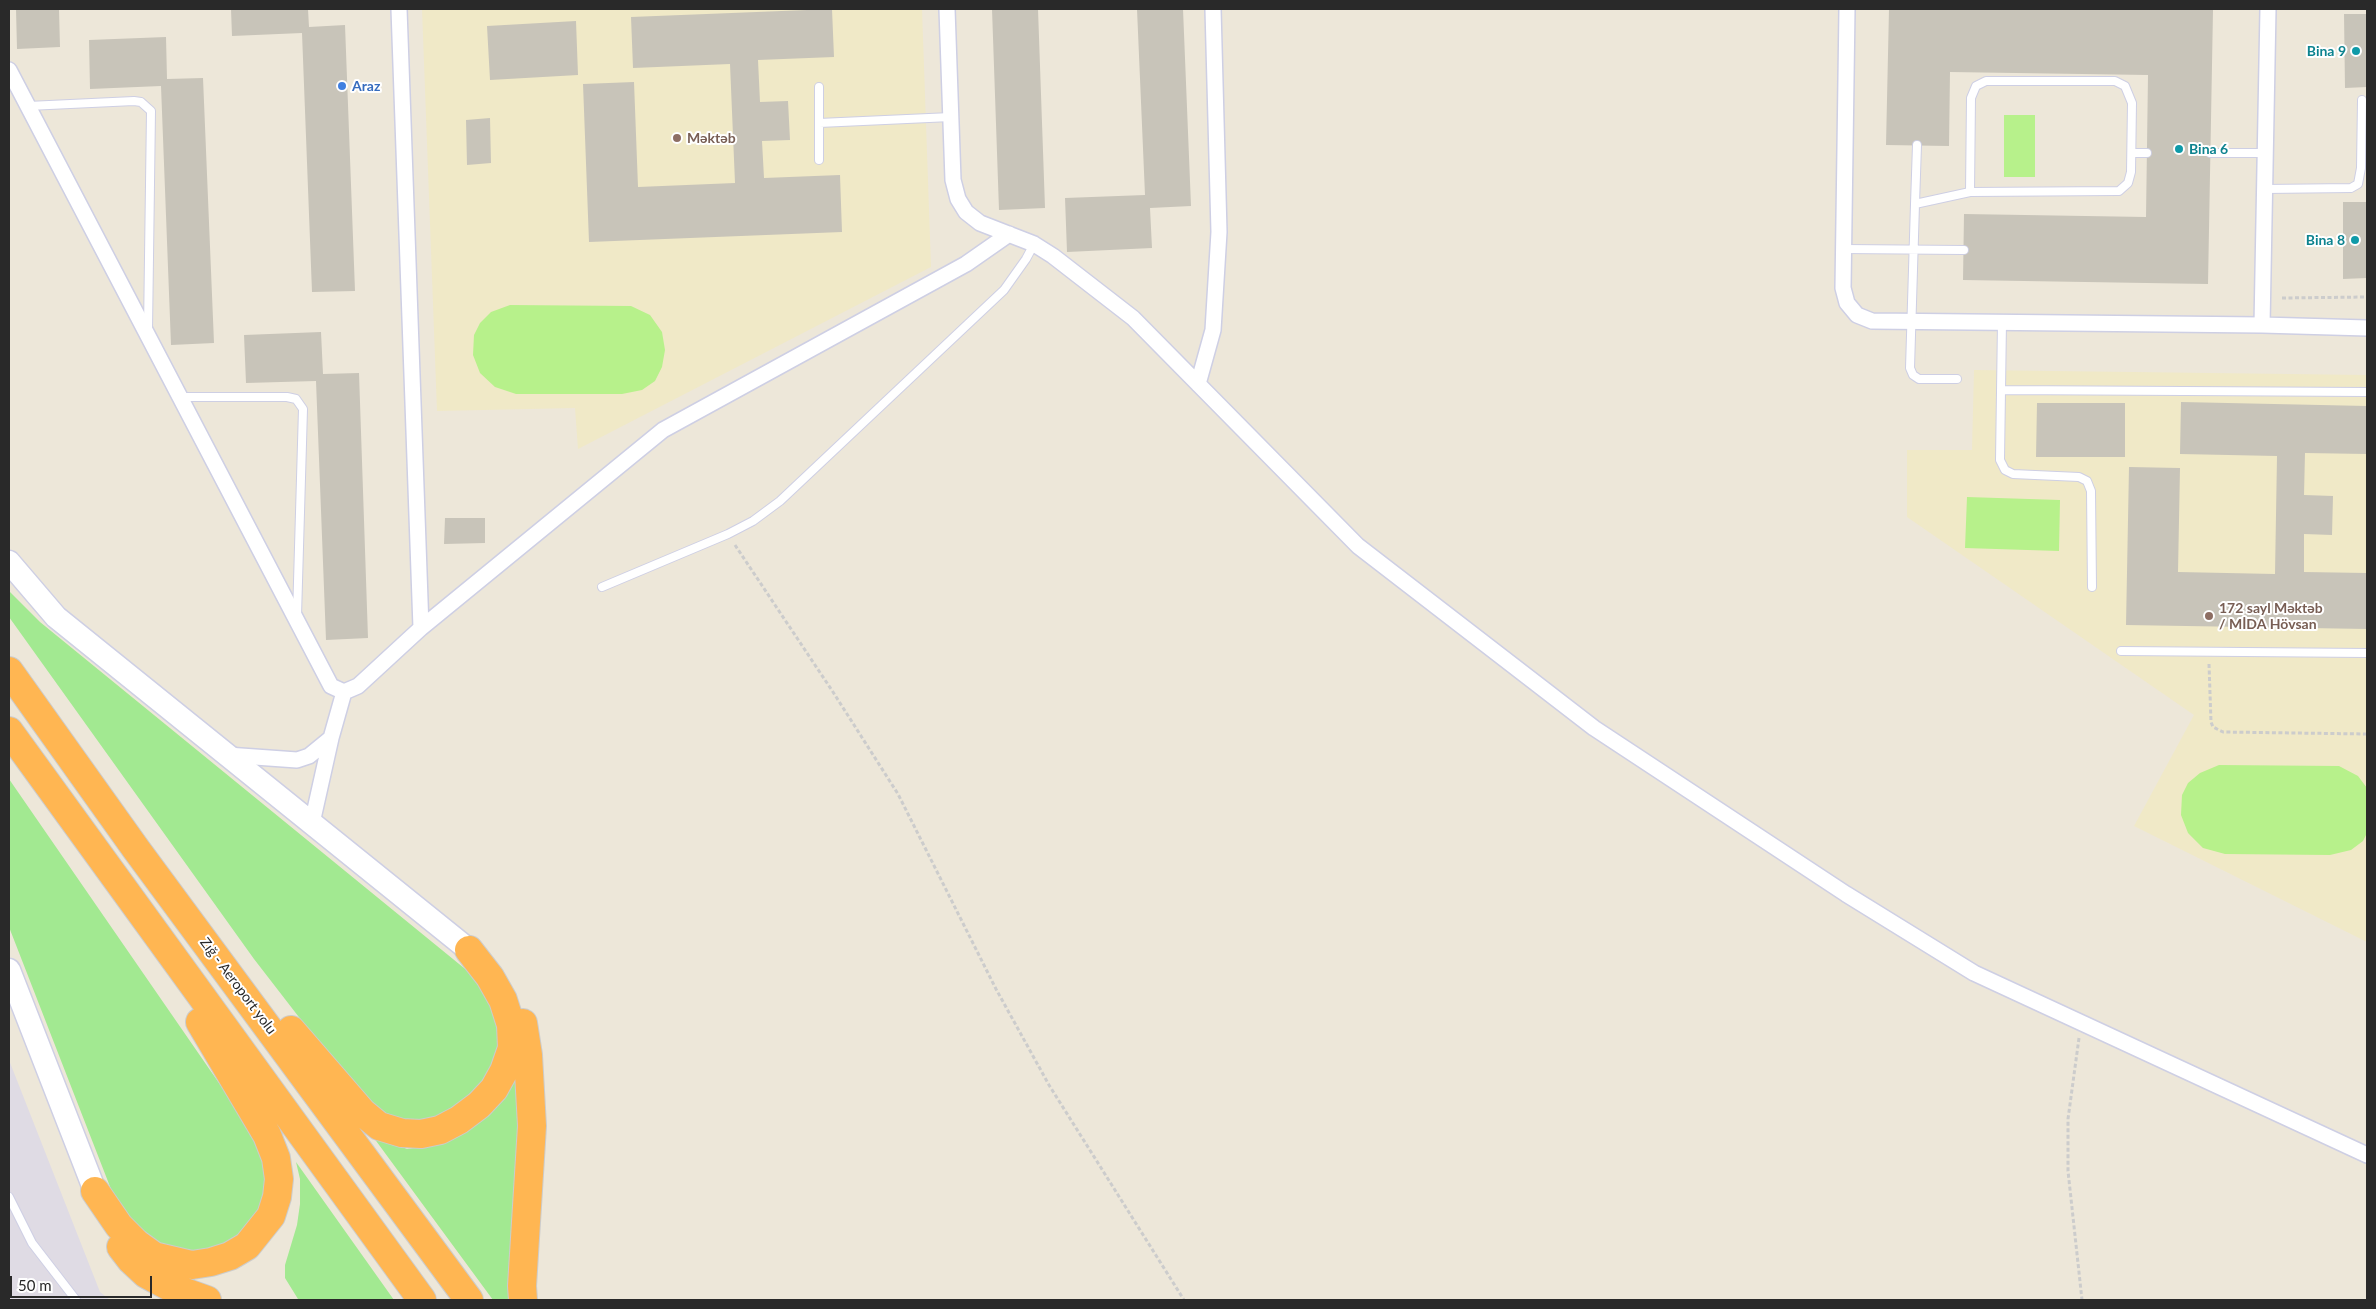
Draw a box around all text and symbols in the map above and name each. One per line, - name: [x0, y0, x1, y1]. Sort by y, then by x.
- place label: Bina 9: [2307, 43, 2346, 59]
- marker: Bina 9: [2350, 45, 2362, 57]
- place label: Araz: [352, 78, 380, 94]
- marker: Araz: [336, 80, 348, 92]
- place label: Məktəb: [687, 130, 736, 146]
- marker: Məktəb: [671, 132, 683, 144]
- place label: Bina 6: [2189, 141, 2228, 157]
- marker: Bina 6: [2173, 143, 2185, 155]
- place label: Bina 8: [2306, 232, 2345, 248]
- marker: Bina 8: [2349, 234, 2361, 246]
- place label: 172 sayl Məktəb / MİDA Hövsan: [2219, 600, 2323, 632]
- marker: 172 sayl Məktəb / MİDA Hövsan: [2203, 610, 2215, 622]
- street label: Zığ - Aeroport yolu: [196, 935, 280, 1037]
- scale bar: [12, 1266, 155, 1298]
- text: 50 m: [18, 1276, 52, 1294]

